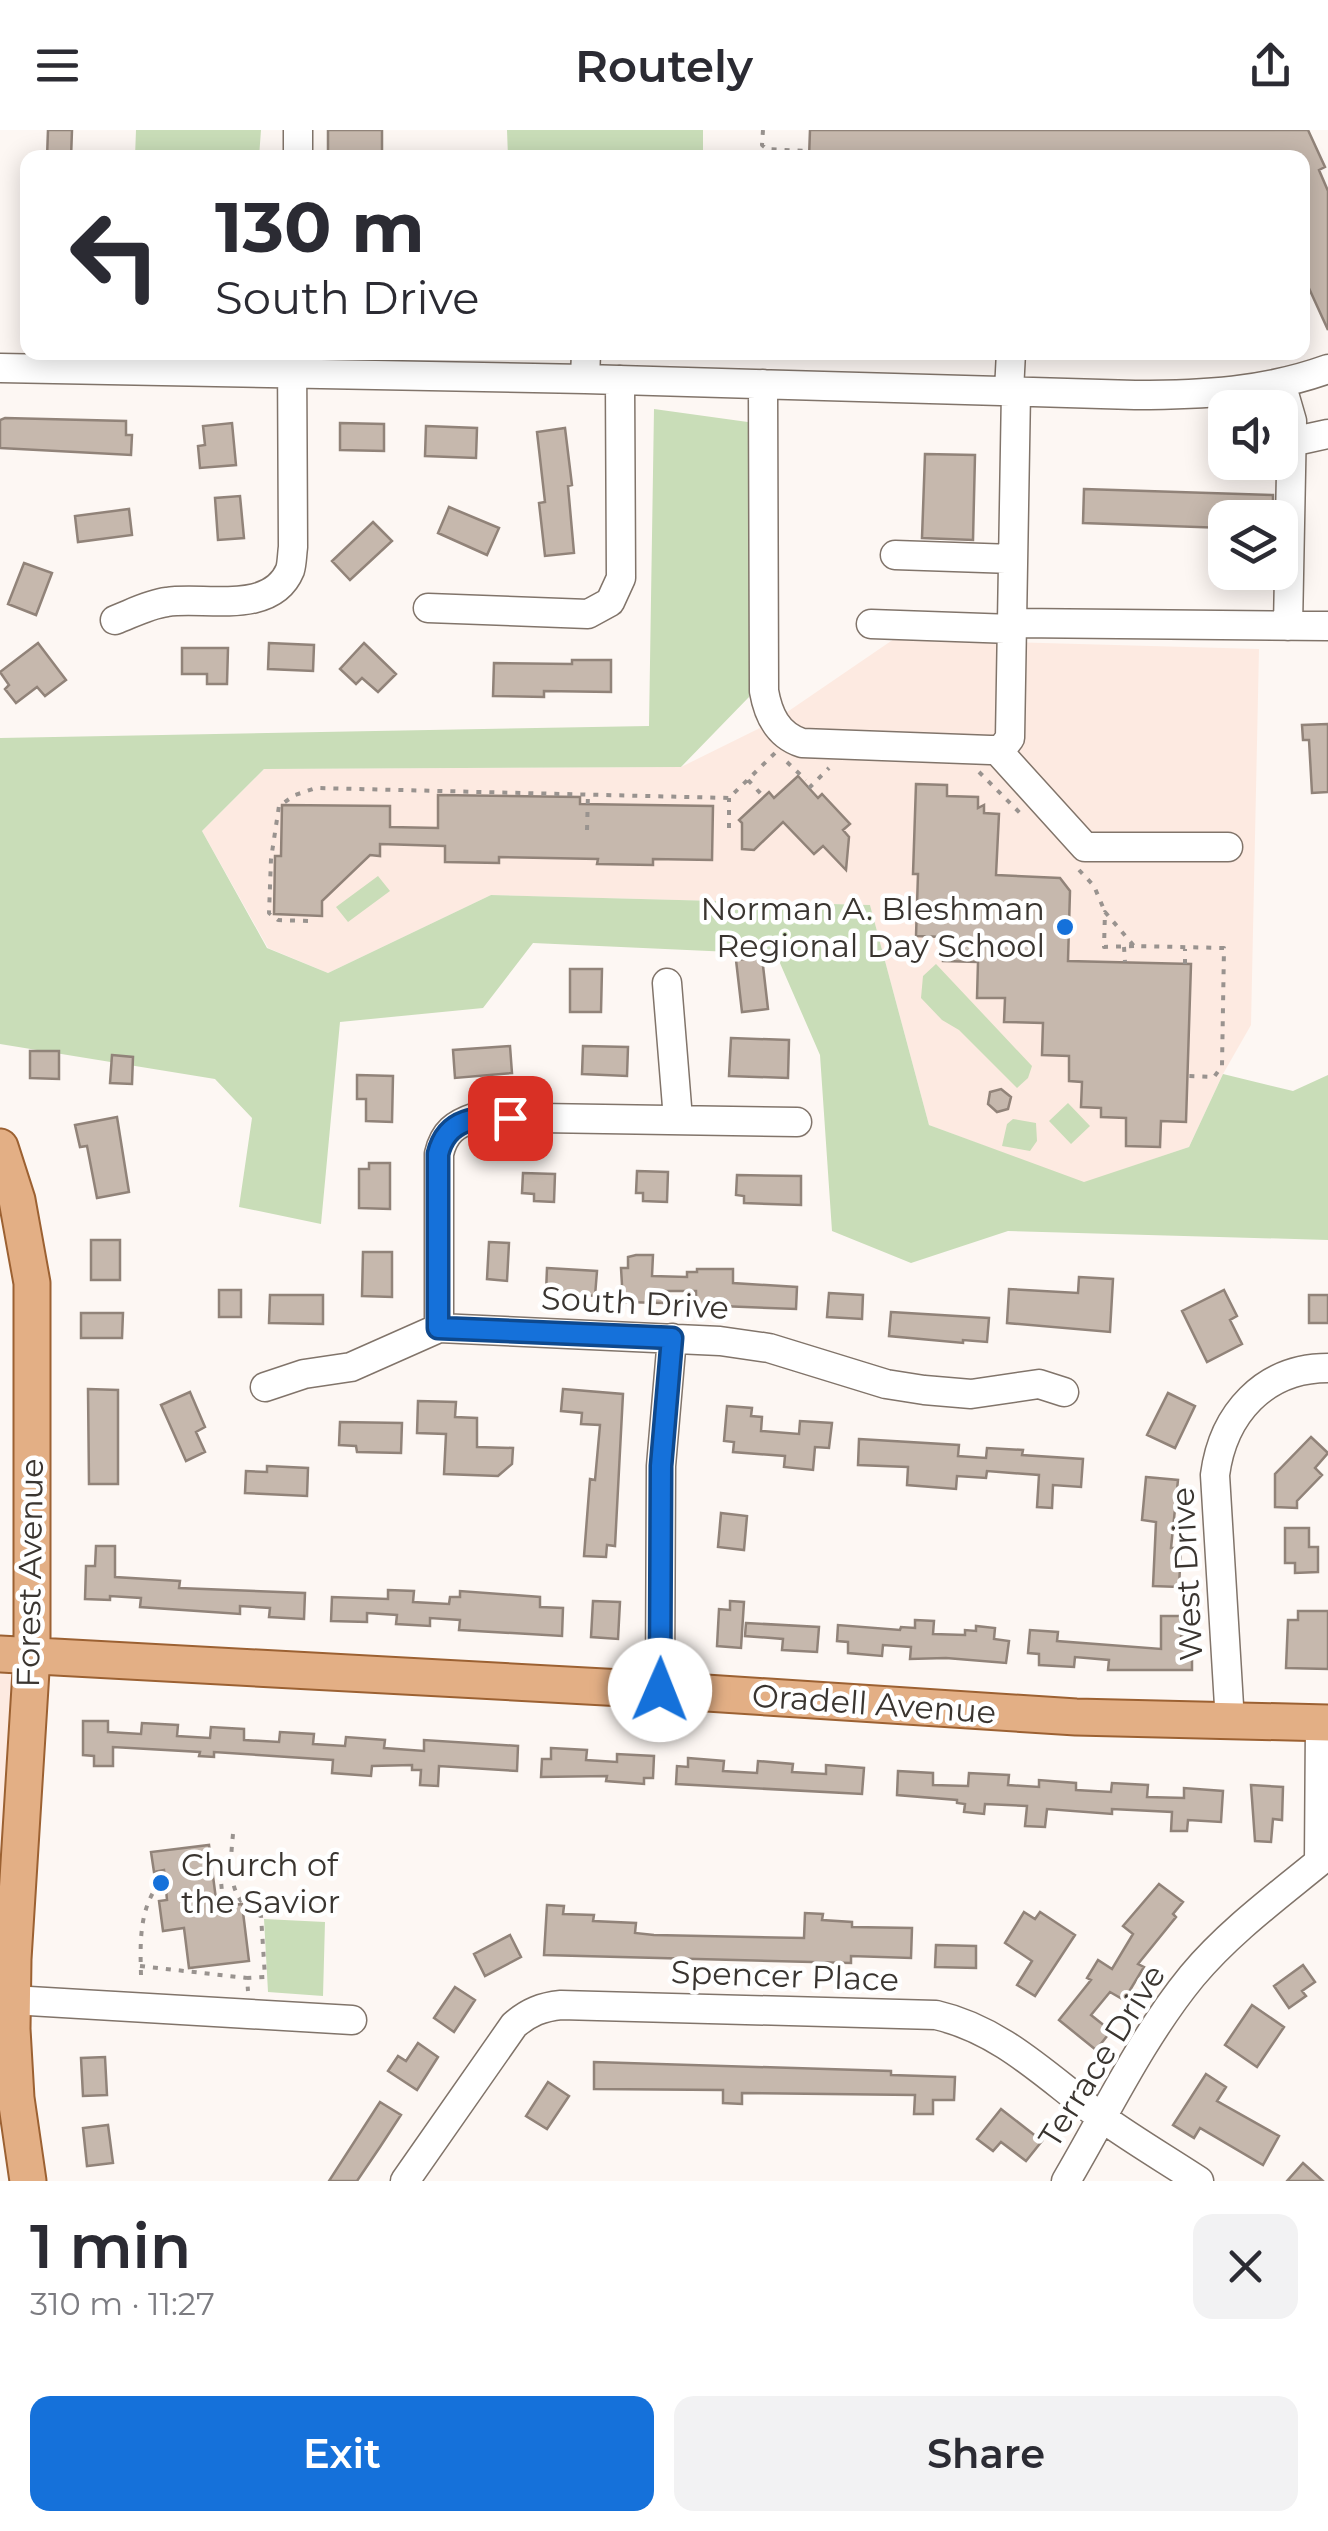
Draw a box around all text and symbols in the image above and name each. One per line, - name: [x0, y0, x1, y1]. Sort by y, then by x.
- icon: menu: [30, 38, 85, 93]
- text: Routely: [575, 38, 753, 93]
- icon: share: [1243, 38, 1298, 93]
- text: 130 m: [215, 184, 425, 270]
- icon: left: [50, 190, 180, 320]
- text: South Drive: [215, 270, 479, 325]
- map controls: [1208, 390, 1298, 590]
- button: sound: [1208, 390, 1298, 480]
- button: layers: [1208, 500, 1298, 590]
- place label: Norman A. Bleshman Regional Day School: [701, 889, 1045, 965]
- marker: Norman A. Bleshman Regional Day School: [1054, 916, 1076, 938]
- pin: [468, 1076, 553, 1161]
- icon: arrive: [483, 1091, 538, 1146]
- street label: South Drive: [540, 1278, 730, 1327]
- street label: Forest Avenue: [8, 1458, 51, 1688]
- street label: West Drive: [1162, 1486, 1211, 1662]
- position arrow: [608, 1638, 712, 1742]
- street label: Oradell Avenue: [751, 1676, 997, 1731]
- place label: Church of the Savior: [181, 1845, 340, 1921]
- marker: Church of the Savior: [150, 1872, 172, 1894]
- street label: Spencer Place: [670, 1952, 900, 1999]
- street label: Terrace Drive: [1030, 1957, 1173, 2154]
- text: 1 min: [30, 2210, 191, 2283]
- button: close: [1193, 2214, 1298, 2319]
- text: 310 m · 11:27: [30, 2284, 215, 2323]
- button: Exit: [30, 2396, 654, 2511]
- button: Share: [674, 2396, 1298, 2511]

